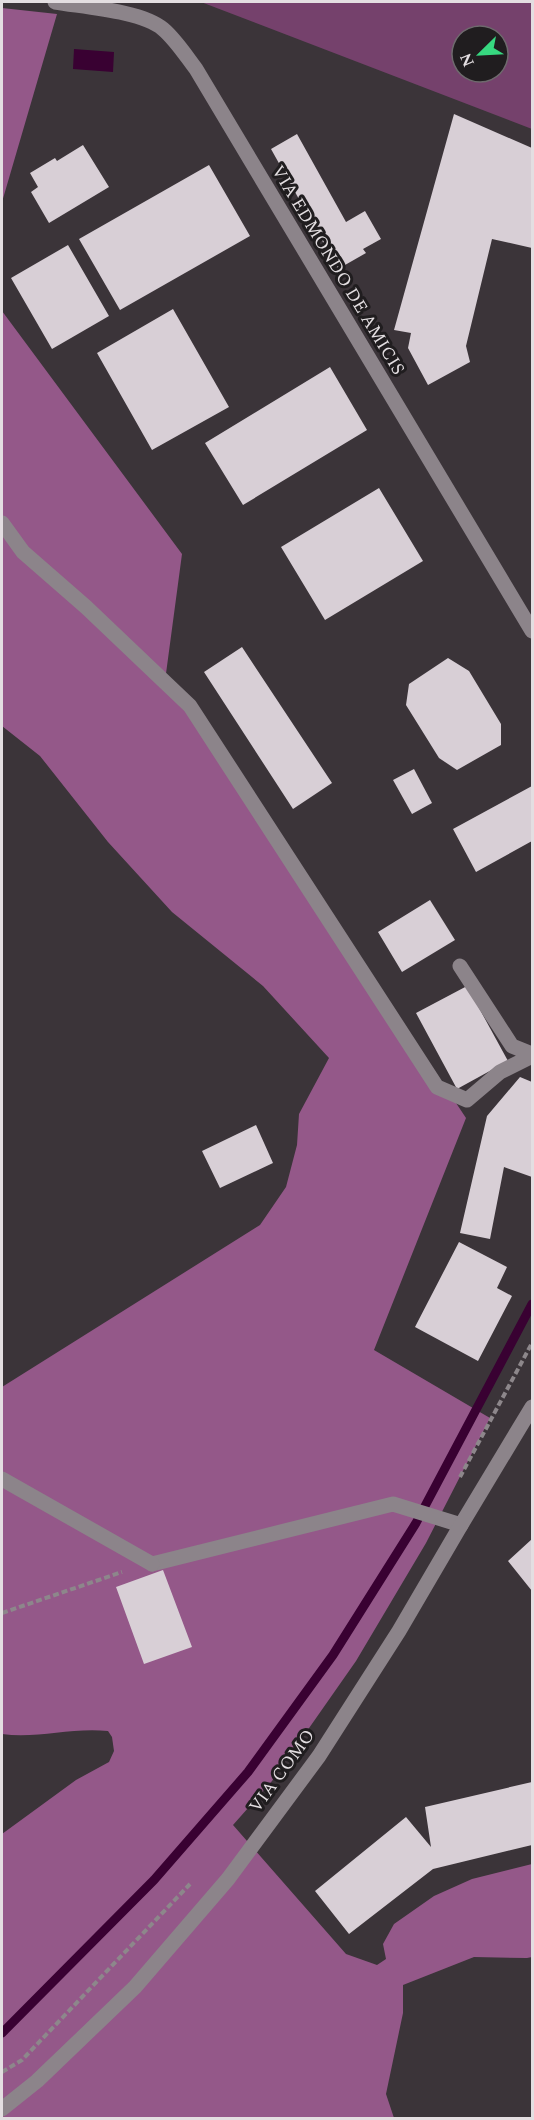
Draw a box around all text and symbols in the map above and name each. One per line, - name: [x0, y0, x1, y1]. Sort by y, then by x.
- north arrow: [450, 24, 510, 84]
- text: N: [454, 49, 481, 71]
- street label: VIA EDMONDO DE AMICIS: [264, 160, 412, 380]
- street label: VIA COMO: [242, 1724, 322, 1818]

